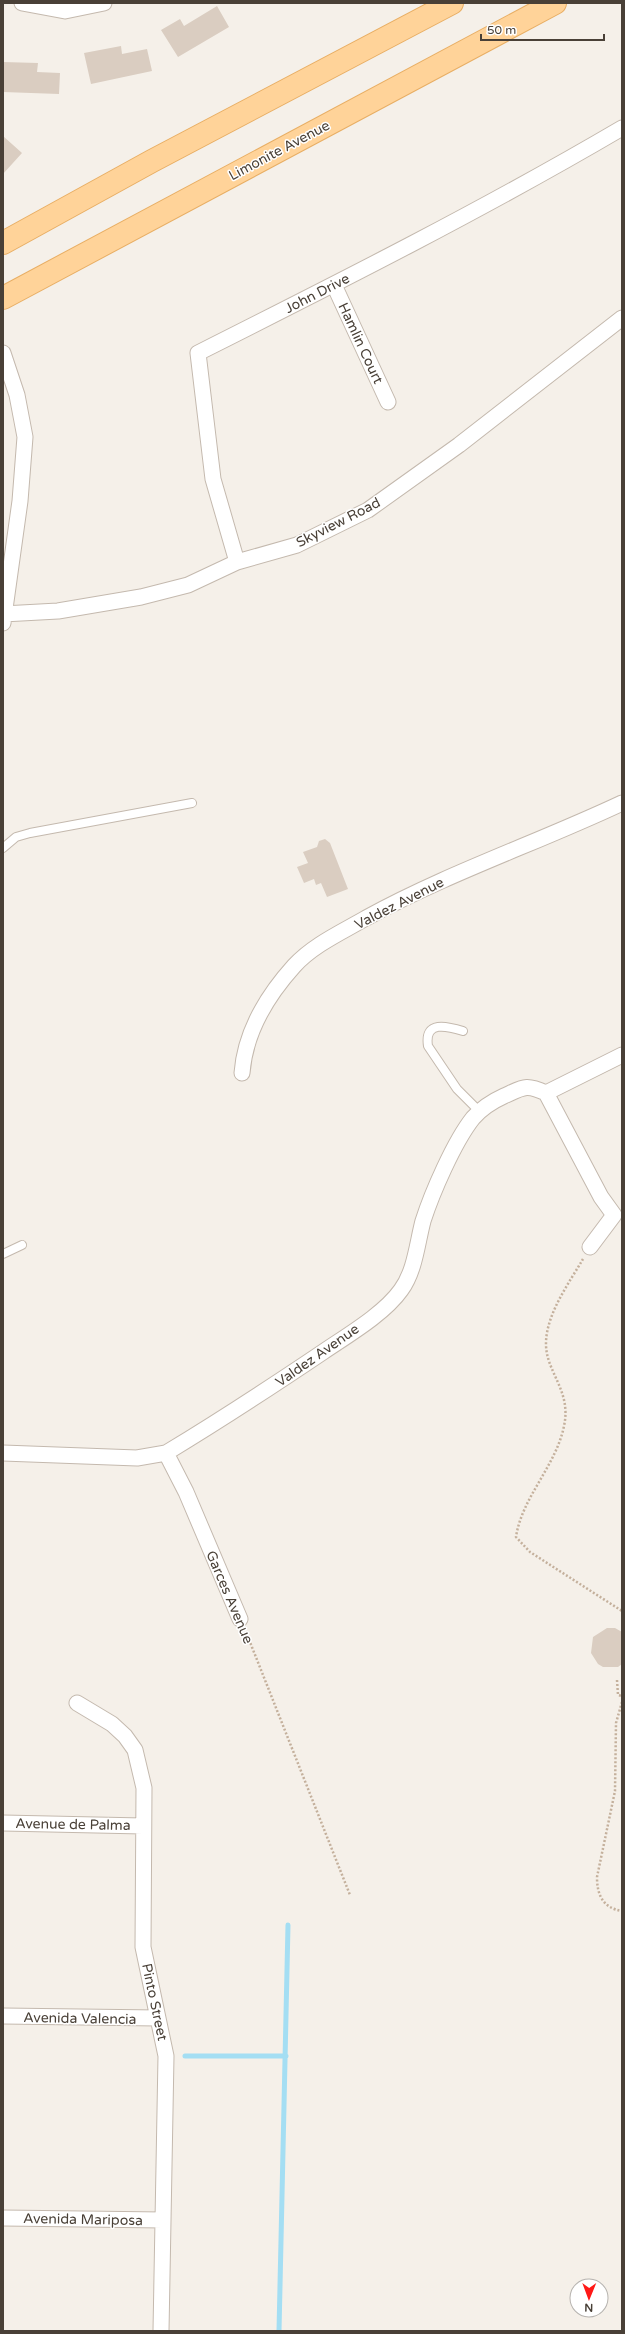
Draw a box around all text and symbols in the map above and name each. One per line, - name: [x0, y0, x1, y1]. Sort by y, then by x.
- scale bar: [481, 16, 604, 42]
- text: 50 m: [487, 23, 516, 37]
- street label: Limonite Avenue: [226, 117, 333, 184]
- street label: John Drive: [282, 270, 352, 317]
- street label: Hamlin Court: [334, 300, 387, 387]
- street label: Skyview Road: [293, 494, 383, 551]
- street label: Valdez Avenue: [352, 874, 447, 933]
- street label: Valdez Avenue: [272, 1320, 362, 1390]
- street label: Garces Avenue: [202, 1548, 257, 1646]
- street label: Avenue de Palma: [15, 1815, 131, 1834]
- street label: Pinto Street: [138, 1962, 171, 2043]
- street label: Avenida Valencia: [23, 2009, 137, 2028]
- street label: Avenida Mariposa: [23, 2210, 143, 2229]
- north arrow: [569, 2278, 609, 2318]
- text: N: [584, 2301, 593, 2314]

